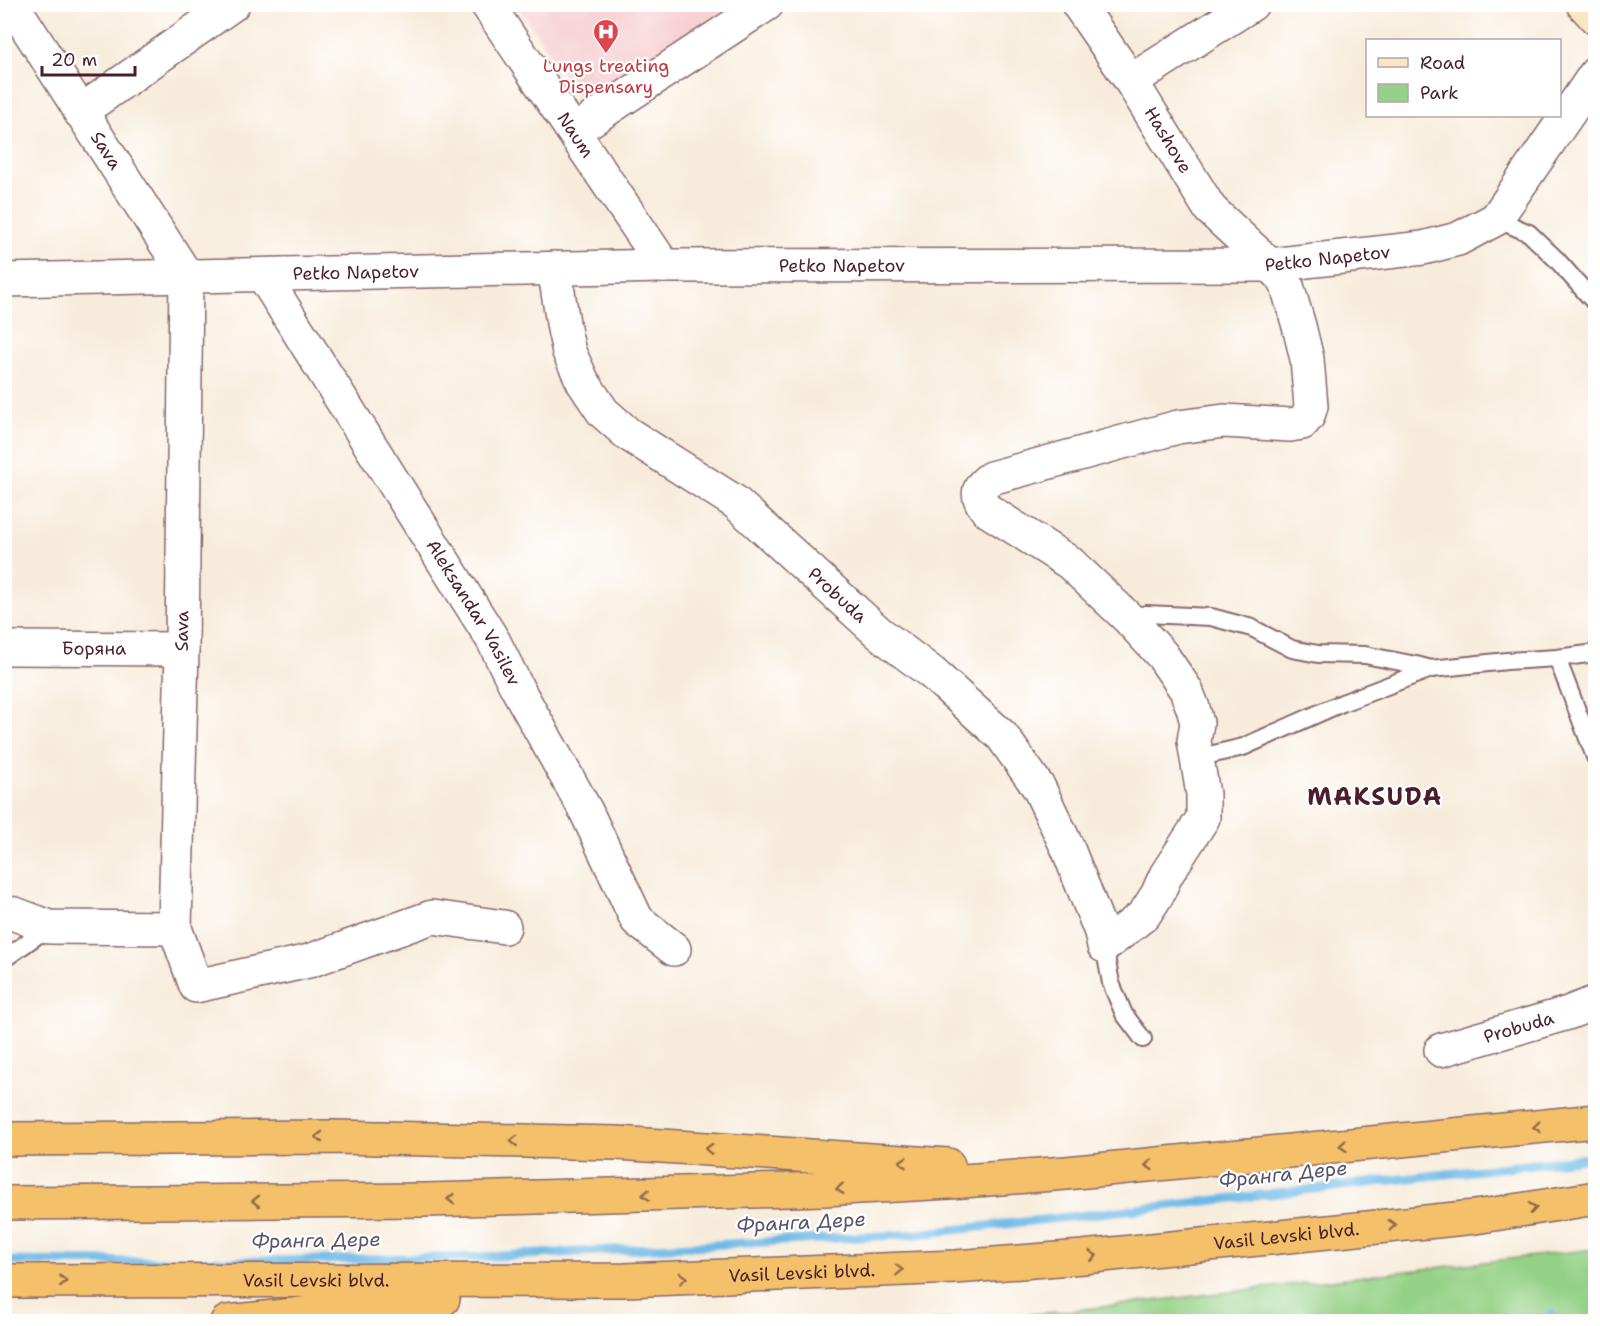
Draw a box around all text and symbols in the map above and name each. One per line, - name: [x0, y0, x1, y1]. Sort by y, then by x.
- hospital icon: Lungs treating Dispensary: [591, 17, 621, 55]
- scale bar: [42, 39, 135, 77]
- legend: [1366, 39, 1561, 117]
- text: 20 m: [51, 48, 97, 72]
- text: Road: [1420, 51, 1465, 75]
- place label: Lungs treating Dispensary: [543, 54, 669, 99]
- text: Park: [1420, 81, 1459, 105]
- street label: Hashove: [1139, 102, 1197, 178]
- street label: Naum: [551, 107, 599, 162]
- street label: Sava: [85, 127, 127, 174]
- street label: Petko Napetov: [1265, 240, 1392, 277]
- street label: Petko Napetov: [779, 254, 905, 278]
- street label: Petko Napetov: [292, 259, 419, 286]
- street label: Aleksandar Vasilev: [421, 535, 526, 690]
- street label: Probuda: [803, 562, 872, 628]
- street label: Sava: [170, 610, 194, 652]
- street label: Боряна: [62, 636, 126, 661]
- district label: MAKSUDA: [1307, 781, 1443, 813]
- street label: Probuda: [1481, 1006, 1557, 1049]
- one-way arrow: [1533, 1120, 1542, 1133]
- one-way arrow: [314, 1131, 323, 1143]
- one-way arrow: [509, 1135, 518, 1147]
- one-way arrow: [1339, 1139, 1348, 1152]
- one-way arrow: [704, 1142, 713, 1155]
- water label: Франга Дере: [1217, 1154, 1349, 1194]
- one-way arrow: [899, 1156, 908, 1169]
- one-way arrow: [1145, 1158, 1154, 1171]
- one-way arrow: [836, 1182, 845, 1195]
- one-way arrow: [641, 1189, 650, 1201]
- one-way arrow: [446, 1193, 455, 1206]
- one-way arrow: [251, 1195, 260, 1207]
- one-way arrow: [1528, 1203, 1537, 1215]
- water label: Франга Дере: [736, 1206, 866, 1238]
- street label: Vasil Levski blvd.: [1212, 1217, 1360, 1256]
- one-way arrow: [1387, 1220, 1396, 1232]
- water label: Франга Дере: [251, 1226, 381, 1254]
- one-way arrow: [1089, 1250, 1098, 1263]
- street label: Vasil Levski blvd.: [728, 1258, 876, 1288]
- one-way arrow: [894, 1263, 903, 1276]
- street label: Vasil Levski blvd.: [243, 1268, 389, 1293]
- one-way arrow: [679, 1272, 688, 1284]
- one-way arrow: [58, 1275, 67, 1287]

